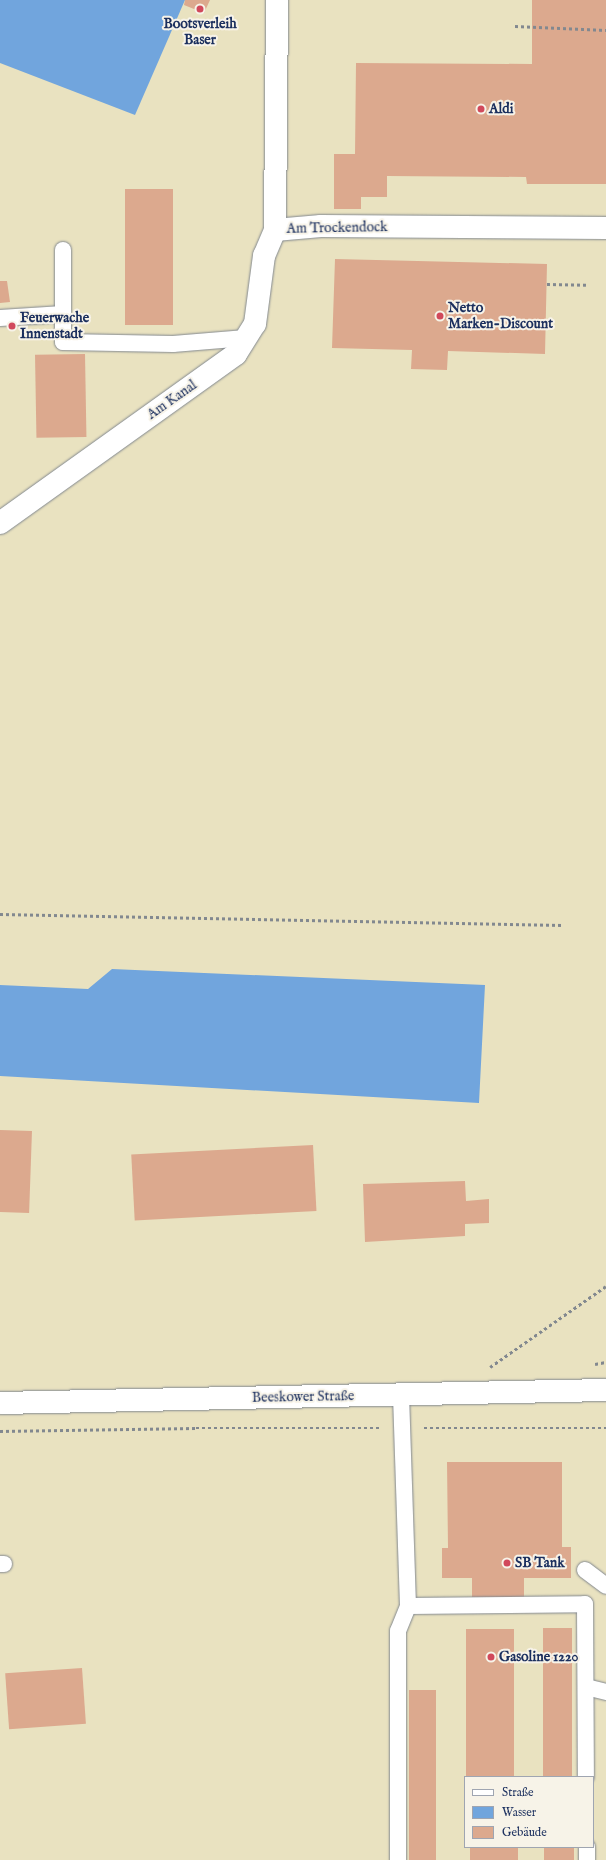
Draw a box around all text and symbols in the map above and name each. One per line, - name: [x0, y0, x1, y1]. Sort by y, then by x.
- marker: Bootsverleih Baser: [195, 4, 205, 14]
- place label: Bootsverleih Baser: [163, 16, 237, 48]
- place label: Aldi: [489, 101, 513, 117]
- marker: Aldi: [476, 104, 486, 114]
- street label: Am Trockendock: [286, 219, 388, 237]
- place label: Netto Marken-Discount: [448, 300, 553, 332]
- place label: Feuerwache Innenstadt: [20, 310, 89, 342]
- marker: Netto Marken-Discount: [435, 311, 445, 321]
- marker: Feuerwache Innenstadt: [7, 321, 17, 331]
- street label: Am Kanal: [144, 377, 200, 423]
- street label: Beeskower Straße: [252, 1388, 354, 1406]
- place label: SB Tank: [515, 1555, 565, 1571]
- marker: SB Tank: [502, 1558, 512, 1568]
- place label: Gasoline 1220: [499, 1649, 578, 1665]
- marker: Gasoline 1220: [486, 1652, 496, 1662]
- legend: [464, 1776, 594, 1848]
- text: Straße: [502, 1785, 534, 1800]
- text: Wasser: [502, 1805, 536, 1820]
- text: Gebäude: [502, 1825, 547, 1840]

